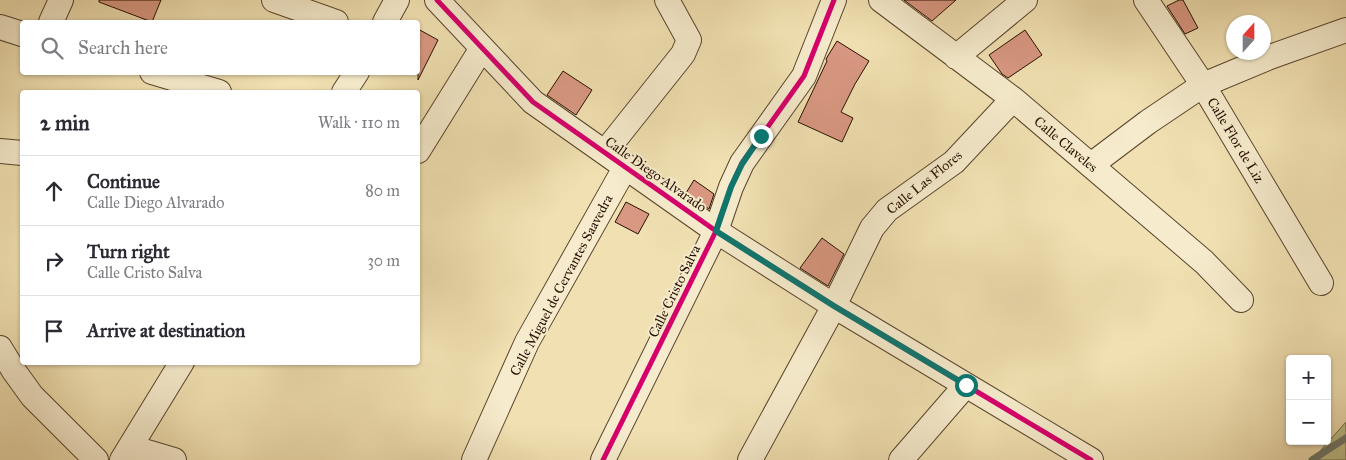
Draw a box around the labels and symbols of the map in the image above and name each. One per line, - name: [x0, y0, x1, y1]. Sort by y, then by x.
- north arrow: [1226, 15, 1271, 60]
- street label: Calle Flor de Liz: [1203, 94, 1268, 186]
- street label: Calle Claveles: [1030, 113, 1101, 176]
- route end: [750, 125, 773, 148]
- street label: Calle Diego Alvarado: [602, 133, 710, 216]
- street label: Calle Las Flores: [883, 147, 966, 218]
- street label: Calle Miguel de Cervantes Saavedra: [506, 192, 617, 379]
- street label: Calle Cristo Salva: [645, 242, 704, 340]
- route start: [955, 374, 978, 397]

